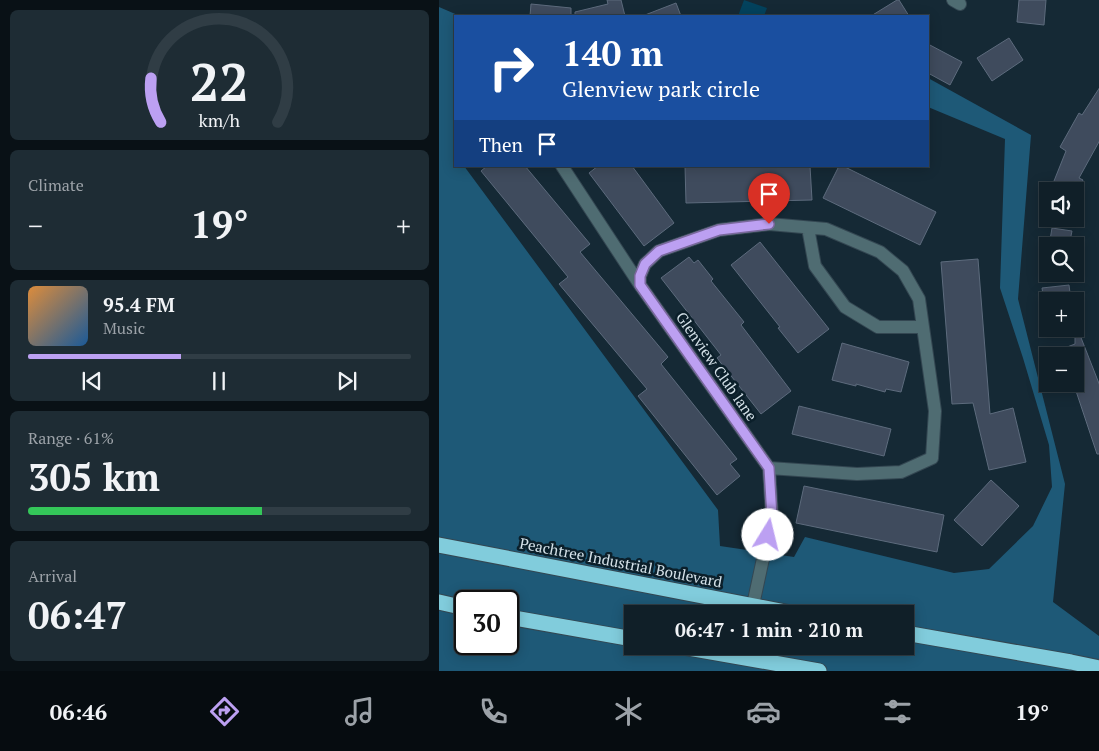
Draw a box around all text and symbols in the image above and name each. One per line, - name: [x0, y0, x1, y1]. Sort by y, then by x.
- text: 140 m: [562, 30, 663, 76]
- icon: right: [479, 35, 544, 100]
- text: 22: [190, 47, 249, 116]
- text: Glenview park circle: [562, 74, 760, 103]
- text: km/h: [199, 108, 241, 132]
- icon: arrive: [533, 130, 561, 158]
- text: Then: [479, 132, 523, 157]
- pin: [748, 173, 790, 224]
- text: Climate: [28, 174, 84, 196]
- icon: arrive: [755, 180, 783, 208]
- map controls: [1039, 182, 1084, 392]
- button: sound: [1039, 182, 1084, 227]
- text: 19°: [190, 199, 249, 249]
- text: −: [28, 207, 43, 244]
- text: +: [396, 207, 411, 244]
- button: search: [1039, 237, 1084, 282]
- text: 95.4 FM: [103, 292, 175, 317]
- button: +: [1039, 292, 1084, 337]
- street label: Glenview Club lane: [672, 308, 762, 424]
- text: Music: [103, 317, 145, 339]
- button: −: [1039, 347, 1084, 392]
- icon: previous: [78, 367, 106, 395]
- icon: pause: [205, 367, 233, 395]
- icon: next: [333, 367, 361, 395]
- text: Range · 61%: [28, 427, 114, 449]
- text: 305 km: [28, 452, 160, 502]
- position arrow: [741, 508, 793, 560]
- street label: Peachtree Industrial Boulevard: [518, 533, 724, 591]
- text: Arrival: [28, 565, 77, 587]
- text: 06:47: [28, 590, 127, 640]
- speed limit sign: 30: [454, 590, 519, 655]
- text: 06:47 · 1 min · 210 m: [675, 617, 863, 642]
- icon: directions: [207, 694, 242, 729]
- icon: music: [342, 694, 377, 729]
- icon: phone: [476, 694, 511, 729]
- icon: climate: [611, 694, 646, 729]
- icon: car: [746, 694, 781, 729]
- icon: filters: [880, 694, 915, 729]
- text: 06:46: [50, 697, 107, 726]
- text: 19°: [1015, 697, 1049, 726]

